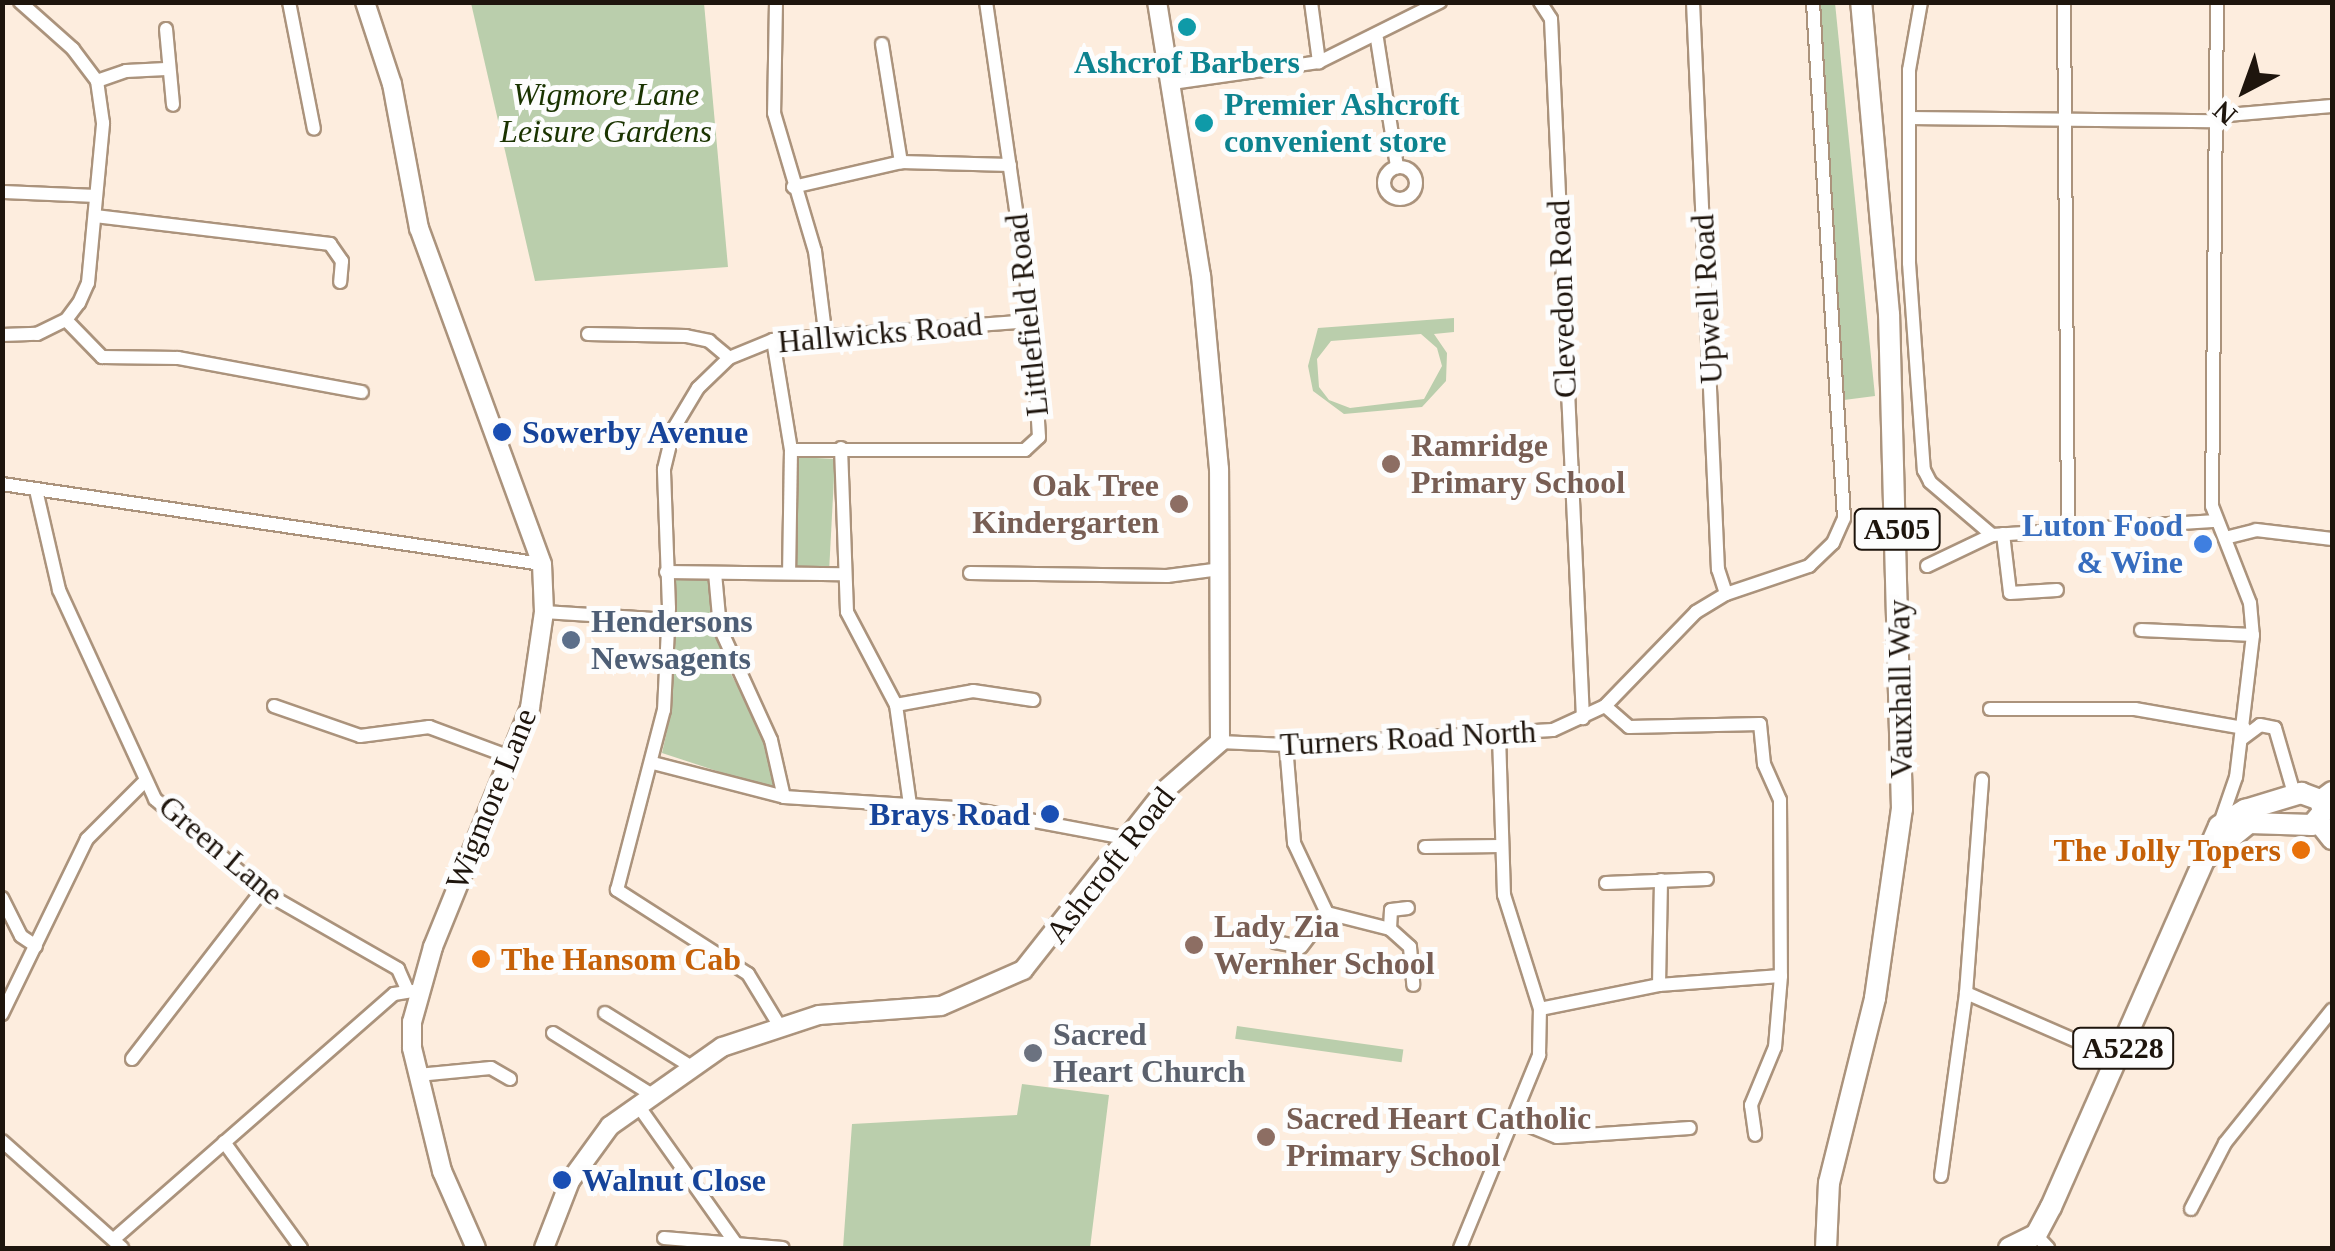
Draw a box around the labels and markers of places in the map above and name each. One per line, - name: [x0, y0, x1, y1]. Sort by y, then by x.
- marker: Ashcrof Barbers: [1176, 16, 1198, 38]
- place label: Ashcrof Barbers: [1074, 43, 1300, 81]
- place label: Premier Ashcroft convenient store: [1224, 86, 1462, 161]
- marker: Premier Ashcroft convenient store: [1193, 112, 1215, 134]
- place label: Sowerby Avenue: [522, 413, 750, 451]
- marker: Sowerby Avenue: [491, 421, 513, 443]
- place label: Ramridge Primary School: [1411, 427, 1625, 502]
- marker: Ramridge Primary School: [1380, 453, 1402, 475]
- place label: Oak Tree Kindergarten: [972, 467, 1159, 542]
- marker: Oak Tree Kindergarten: [1168, 493, 1190, 515]
- place label: Luton Food & Wine: [2022, 507, 2183, 582]
- marker: Luton Food & Wine: [2192, 533, 2214, 555]
- place label: Hendersons Newsagents: [591, 603, 753, 678]
- marker: Hendersons Newsagents: [560, 629, 582, 651]
- place label: Brays Road: [869, 795, 1030, 833]
- marker: Brays Road: [1039, 803, 1061, 825]
- place label: The Jolly Topers: [2053, 831, 2281, 869]
- marker: The Jolly Topers: [2290, 839, 2312, 861]
- place label: Lady Zia Wernher School: [1214, 908, 1435, 983]
- marker: Lady Zia Wernher School: [1183, 934, 1205, 956]
- place label: The Hansom Cab: [501, 940, 741, 978]
- marker: The Hansom Cab: [470, 948, 492, 970]
- place label: Sacred Heart Church: [1053, 1016, 1245, 1091]
- marker: Sacred Heart Church: [1022, 1042, 1044, 1064]
- place label: Sacred Heart Catholic Primary School: [1286, 1100, 1591, 1175]
- marker: Sacred Heart Catholic Primary School: [1255, 1126, 1277, 1148]
- place label: Walnut Close: [582, 1161, 766, 1199]
- marker: Walnut Close: [551, 1169, 573, 1191]

